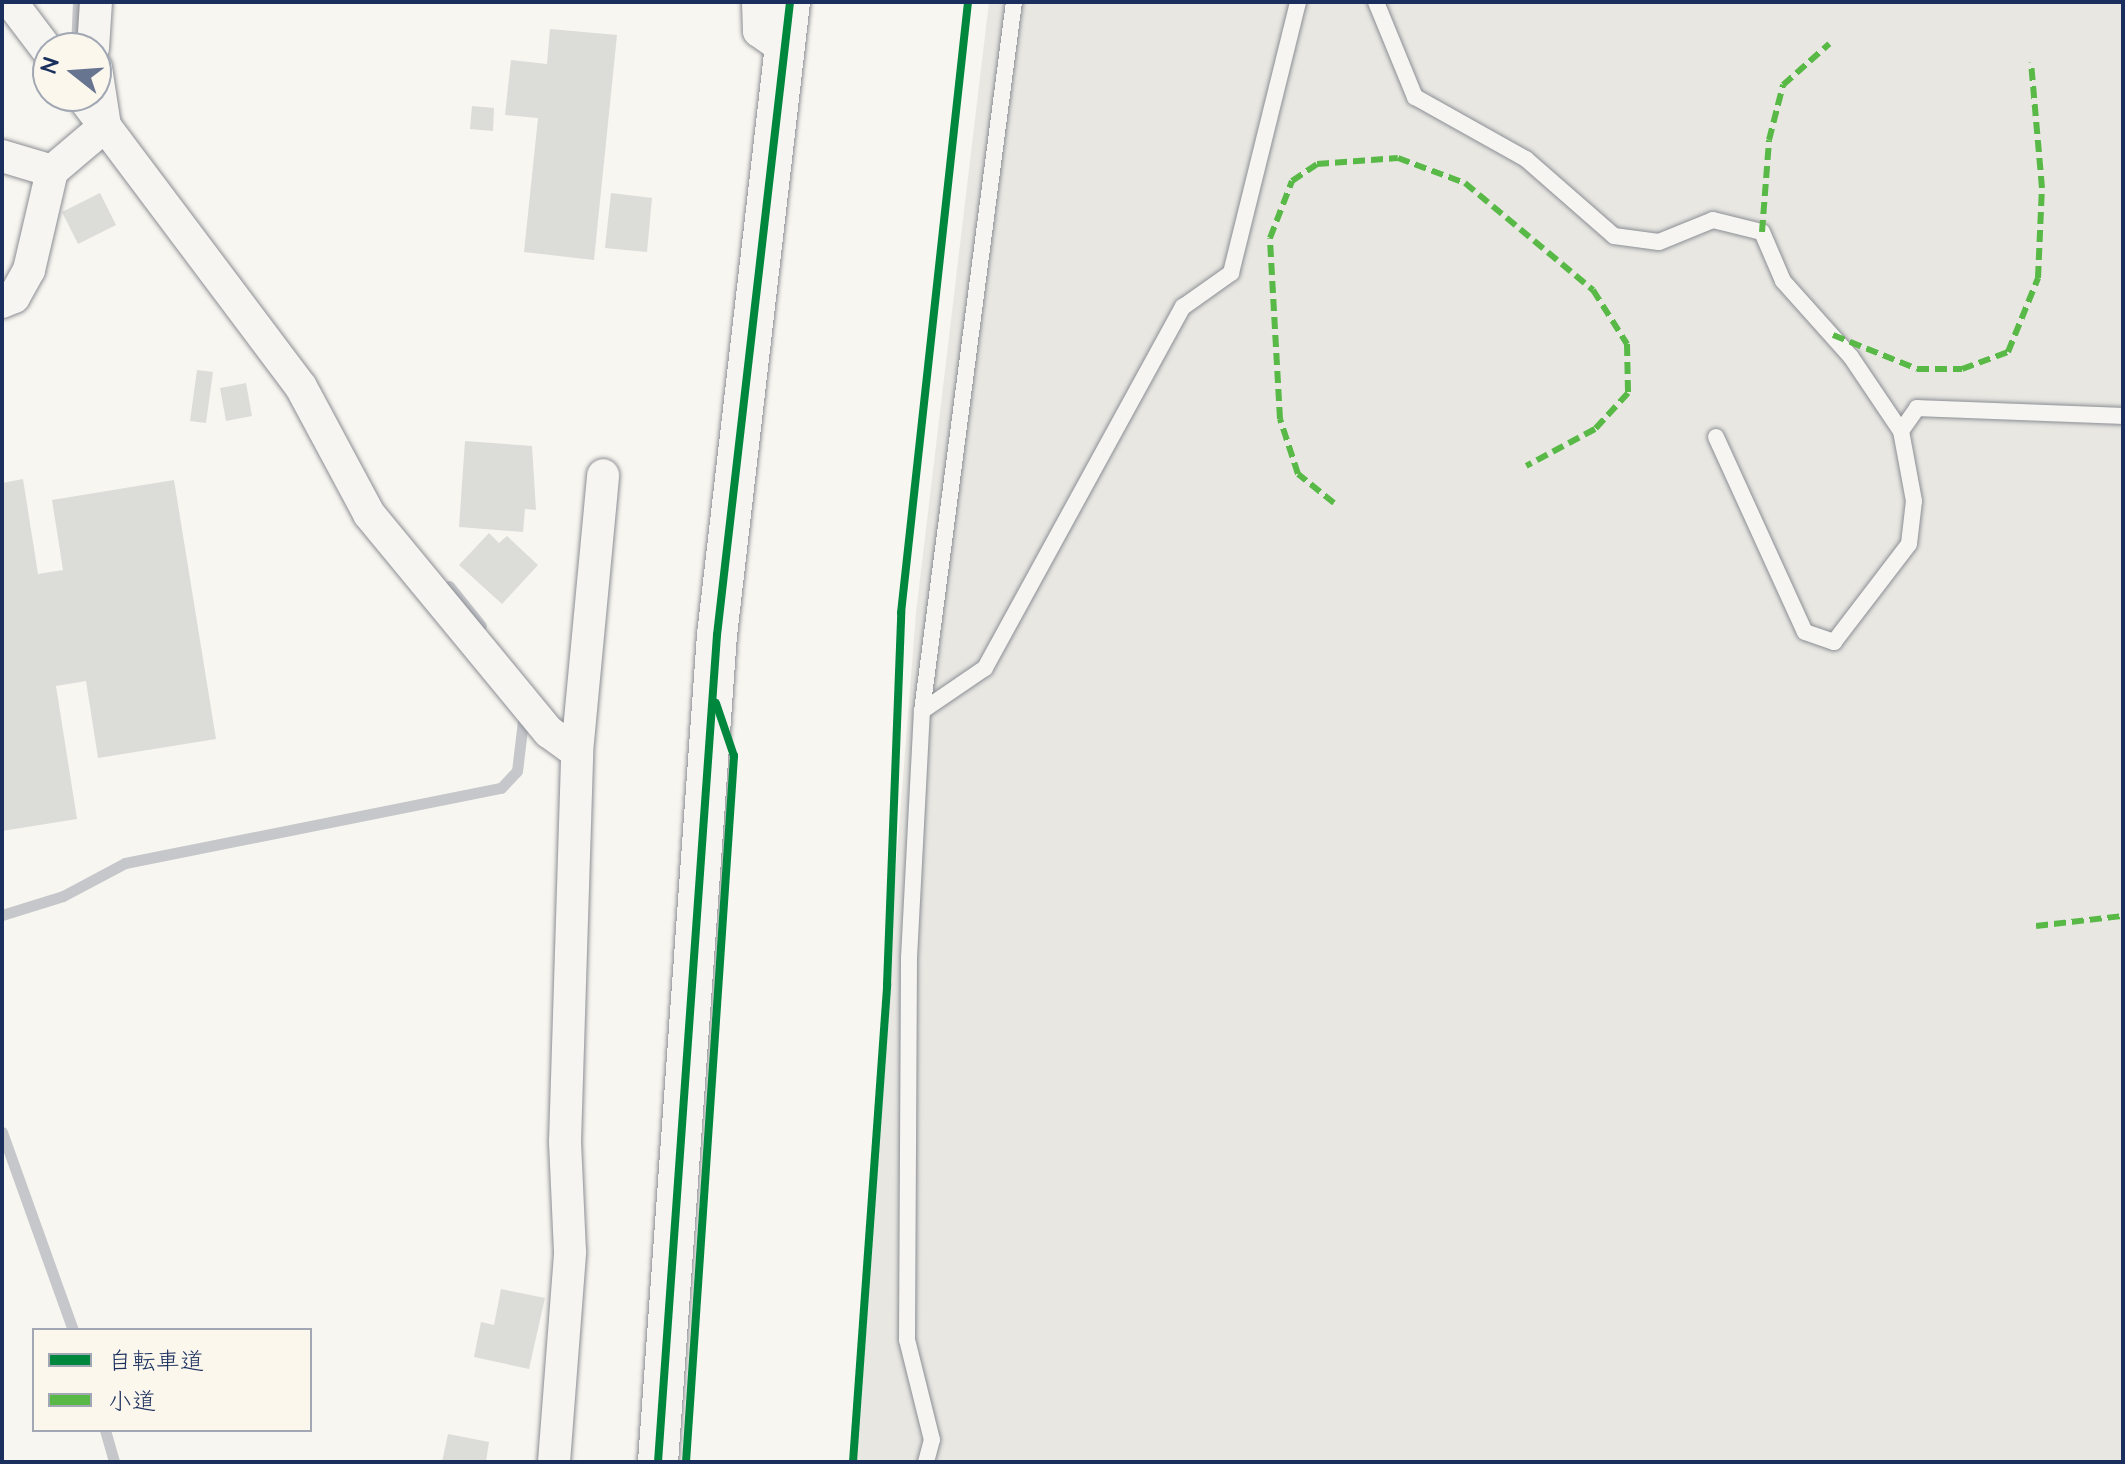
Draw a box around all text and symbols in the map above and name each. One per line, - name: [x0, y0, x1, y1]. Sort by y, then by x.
- north arrow: [32, 32, 112, 112]
- text: N: [34, 54, 67, 77]
- legend: [32, 1328, 312, 1432]
- text: 自転車道: [108, 1345, 204, 1379]
- text: 小道: [108, 1385, 156, 1419]

